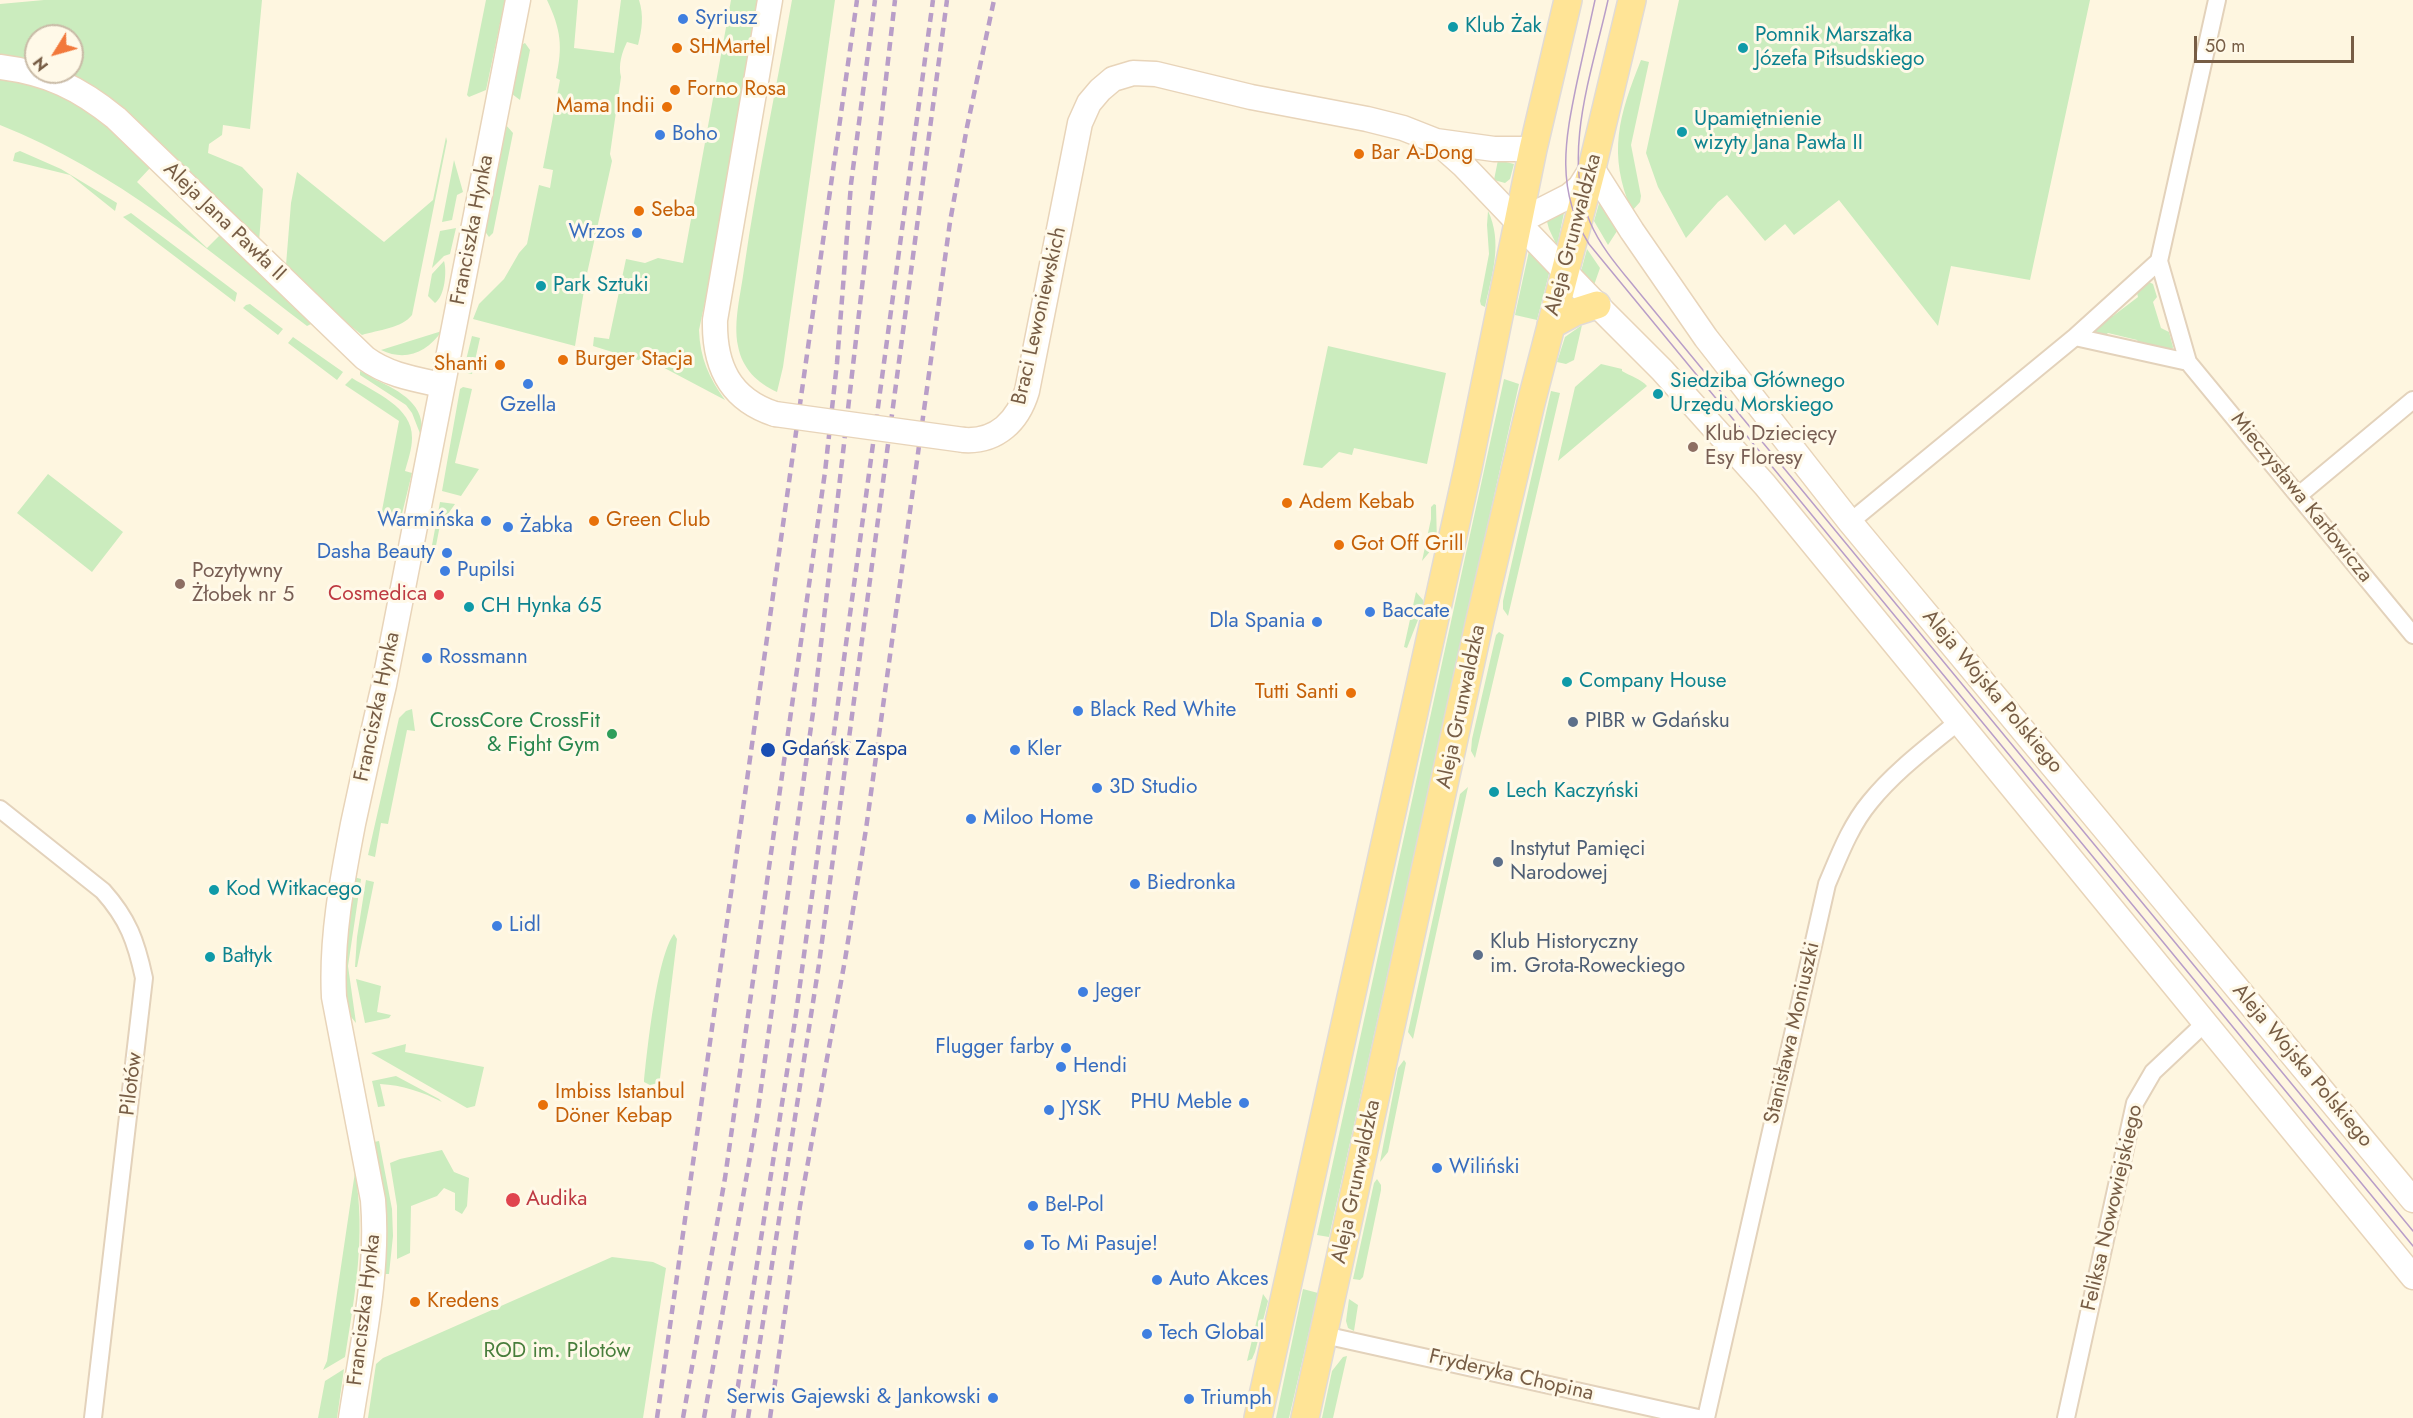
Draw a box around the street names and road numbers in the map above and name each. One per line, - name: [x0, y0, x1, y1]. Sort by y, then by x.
- street label: Aleja Grunwaldzka: [1540, 151, 1608, 319]
- street label: Franciszka Hynka: [446, 153, 500, 307]
- street label: Aleja Jana Pawła II: [158, 157, 290, 287]
- street label: Braci Lewoniewskich: [1007, 225, 1073, 407]
- street label: Mieczysława Karłowicza: [2225, 408, 2377, 588]
- street label: Aleja Wojska Polskiego: [1916, 605, 2068, 779]
- street label: Aleja Grunwaldzka: [1432, 623, 1492, 791]
- street label: Franciszka Hynka: [350, 630, 406, 784]
- street label: Stanisława Moniuszki: [1760, 940, 1826, 1126]
- street label: Aleja Wojska Polskiego: [2226, 979, 2378, 1153]
- street label: Pilotów: [116, 1051, 148, 1117]
- street label: Aleja Grunwaldzka: [1327, 1098, 1387, 1266]
- street label: Feliksa Nowowiejskiego: [2077, 1102, 2149, 1314]
- street label: Franciszka Hynka: [343, 1233, 387, 1387]
- street label: Fryderyka Chopina: [1426, 1345, 1596, 1407]

